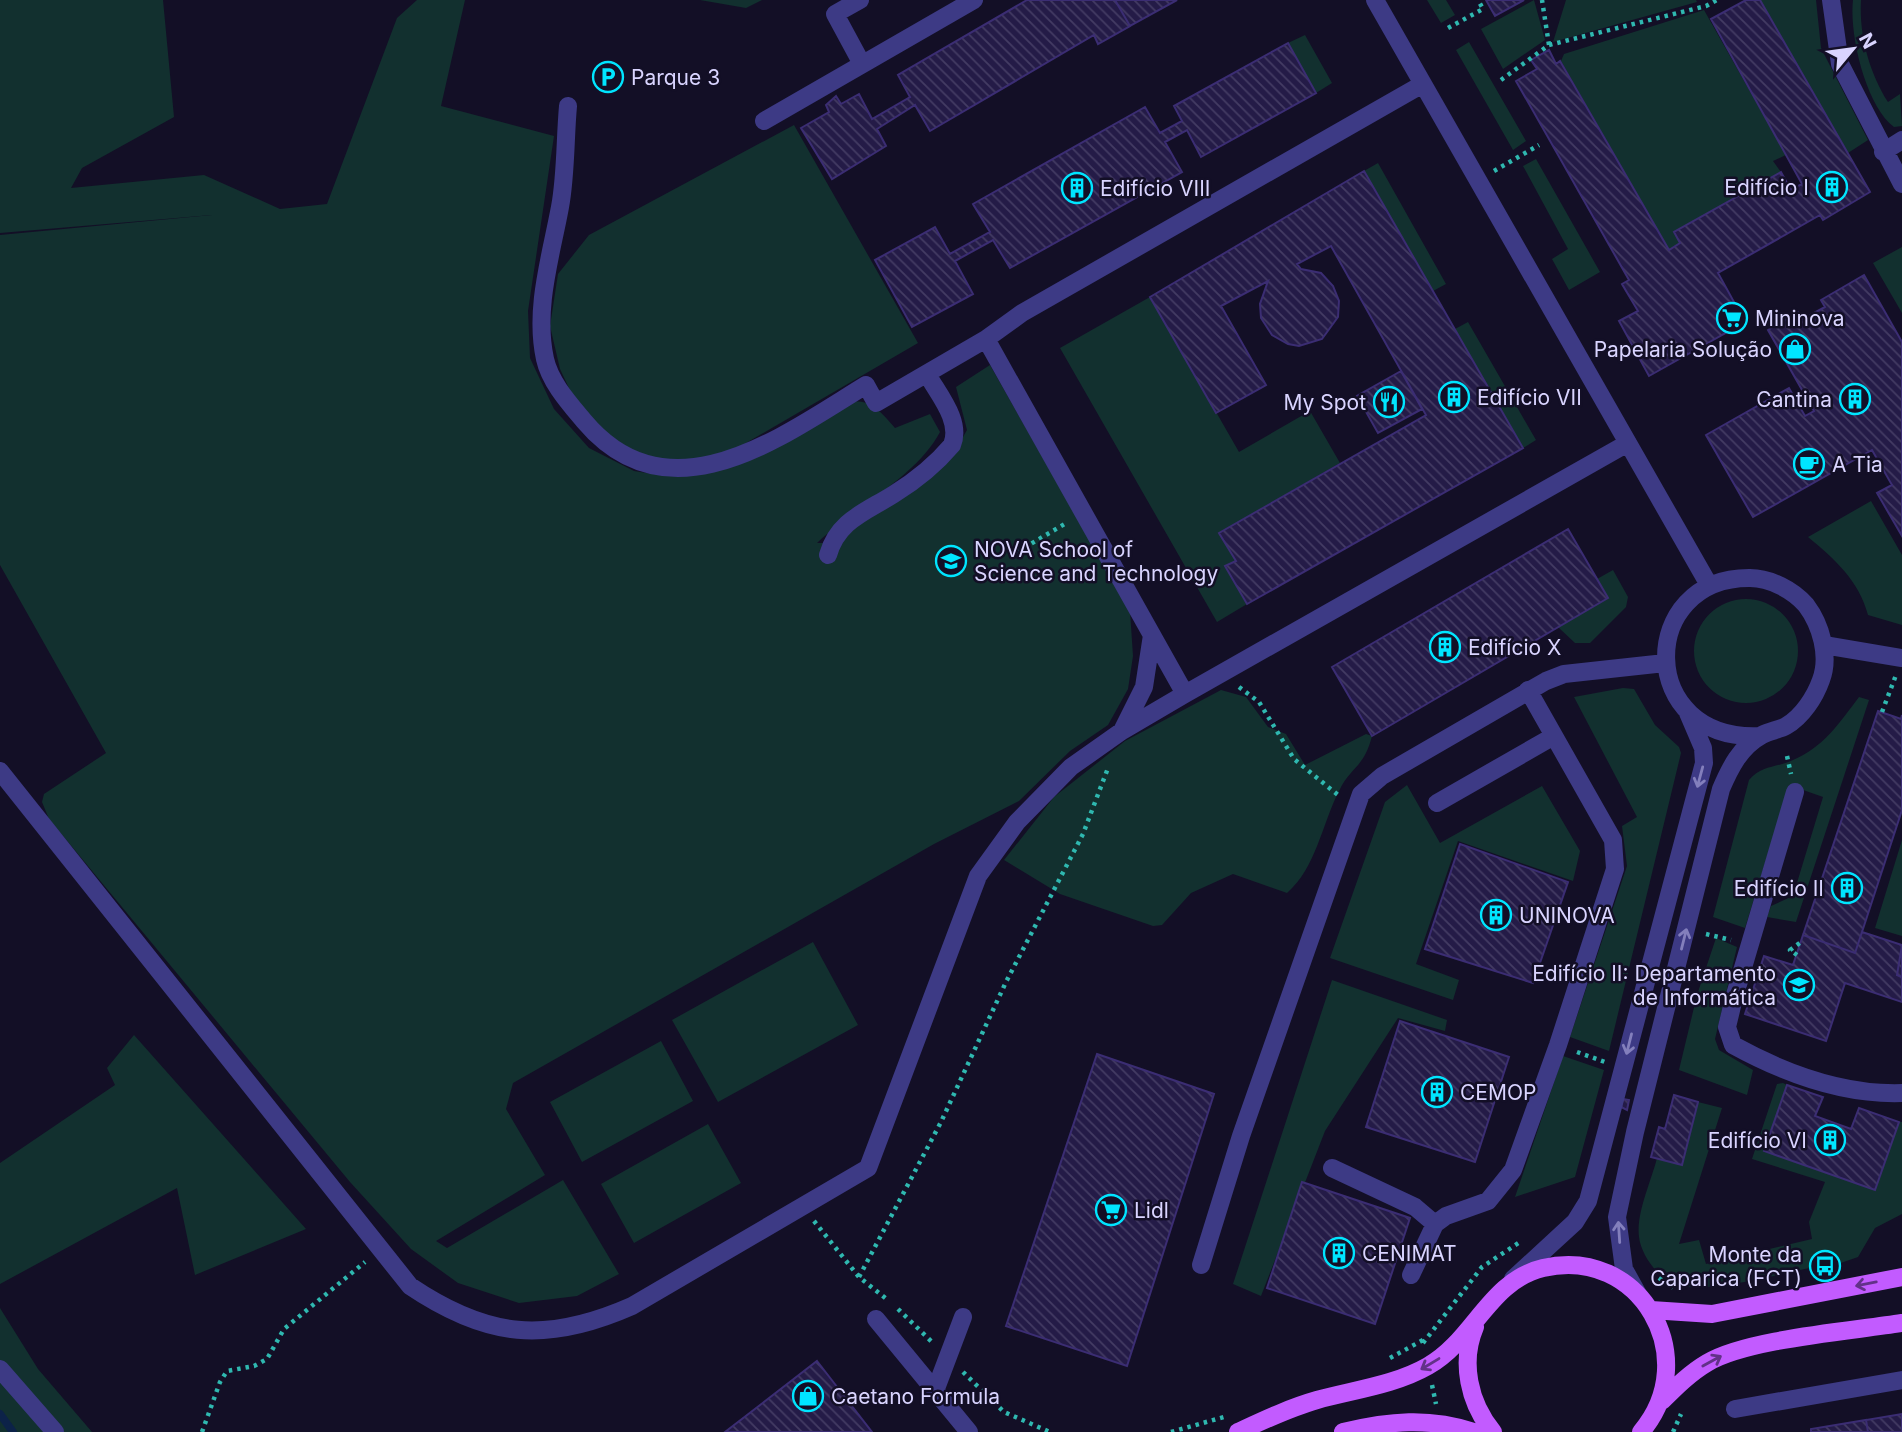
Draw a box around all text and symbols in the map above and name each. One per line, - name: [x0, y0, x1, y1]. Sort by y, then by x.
- north arrow: [1818, 14, 1888, 84]
- text: N: [1854, 29, 1881, 53]
- parking icon: Parque 3: [591, 60, 625, 94]
- place label: Parque 3: [631, 65, 720, 90]
- building icon: Edifício I: [1815, 170, 1849, 204]
- building icon: Edifício VIII: [1060, 171, 1094, 205]
- place label: Edifício I: [1724, 175, 1809, 200]
- place label: Edifício VIII: [1100, 176, 1210, 201]
- supermarket icon: Mininova: [1715, 301, 1749, 335]
- place label: Mininova: [1755, 306, 1845, 331]
- shop icon: Papelaria Solução: [1778, 332, 1812, 366]
- place label: Papelaria Solução: [1594, 337, 1772, 362]
- building icon: Edifício VII: [1437, 380, 1471, 414]
- building icon: Cantina: [1838, 382, 1872, 416]
- restaurant icon: My Spot: [1372, 385, 1406, 419]
- place label: Edifício VII: [1477, 385, 1582, 410]
- place label: Cantina: [1756, 387, 1832, 412]
- place label: My Spot: [1283, 390, 1366, 415]
- cafe icon: A Tia: [1792, 447, 1826, 481]
- place label: A Tia: [1832, 452, 1883, 477]
- place label: NOVA School of Science and Technology: [974, 537, 1218, 586]
- school or university icon: NOVA School of Science and Technology: [934, 544, 968, 578]
- building icon: Edifício X: [1428, 630, 1462, 664]
- place label: Edifício X: [1468, 635, 1561, 660]
- one-way arrow: [1693, 765, 1706, 788]
- building icon: Edifício II: [1830, 871, 1864, 905]
- place label: Edifício II: [1734, 876, 1824, 901]
- building icon: UNINOVA: [1479, 898, 1513, 932]
- place label: UNINOVA: [1519, 903, 1615, 928]
- one-way arrow: [1678, 928, 1691, 951]
- place label: Edifício II: Departamento de Informática: [1532, 961, 1776, 1010]
- school or university icon: Edifício II: Departamento de Informática: [1782, 968, 1816, 1002]
- one-way arrow: [1621, 1032, 1635, 1055]
- building icon: CEMOP: [1420, 1075, 1454, 1109]
- place label: CEMOP: [1460, 1080, 1536, 1105]
- building icon: Edifício VI: [1813, 1123, 1847, 1157]
- place label: Edifício VI: [1708, 1128, 1807, 1153]
- supermarket icon: Lidl: [1094, 1193, 1128, 1227]
- place label: Lidl: [1134, 1198, 1169, 1223]
- one-way arrow: [1612, 1221, 1625, 1244]
- building icon: CENIMAT: [1322, 1236, 1356, 1270]
- place label: CENIMAT: [1362, 1241, 1457, 1266]
- place label: Monte da Caparica (FCT): [1650, 1242, 1802, 1291]
- bus stop icon: Monte da Caparica (FCT): [1808, 1249, 1842, 1283]
- one-way arrow: [1855, 1278, 1878, 1292]
- one-way arrow: [1701, 1354, 1722, 1367]
- one-way arrow: [1420, 1357, 1440, 1371]
- shop icon: Caetano Formula: [791, 1379, 825, 1413]
- place label: Caetano Formula: [831, 1384, 1000, 1409]

